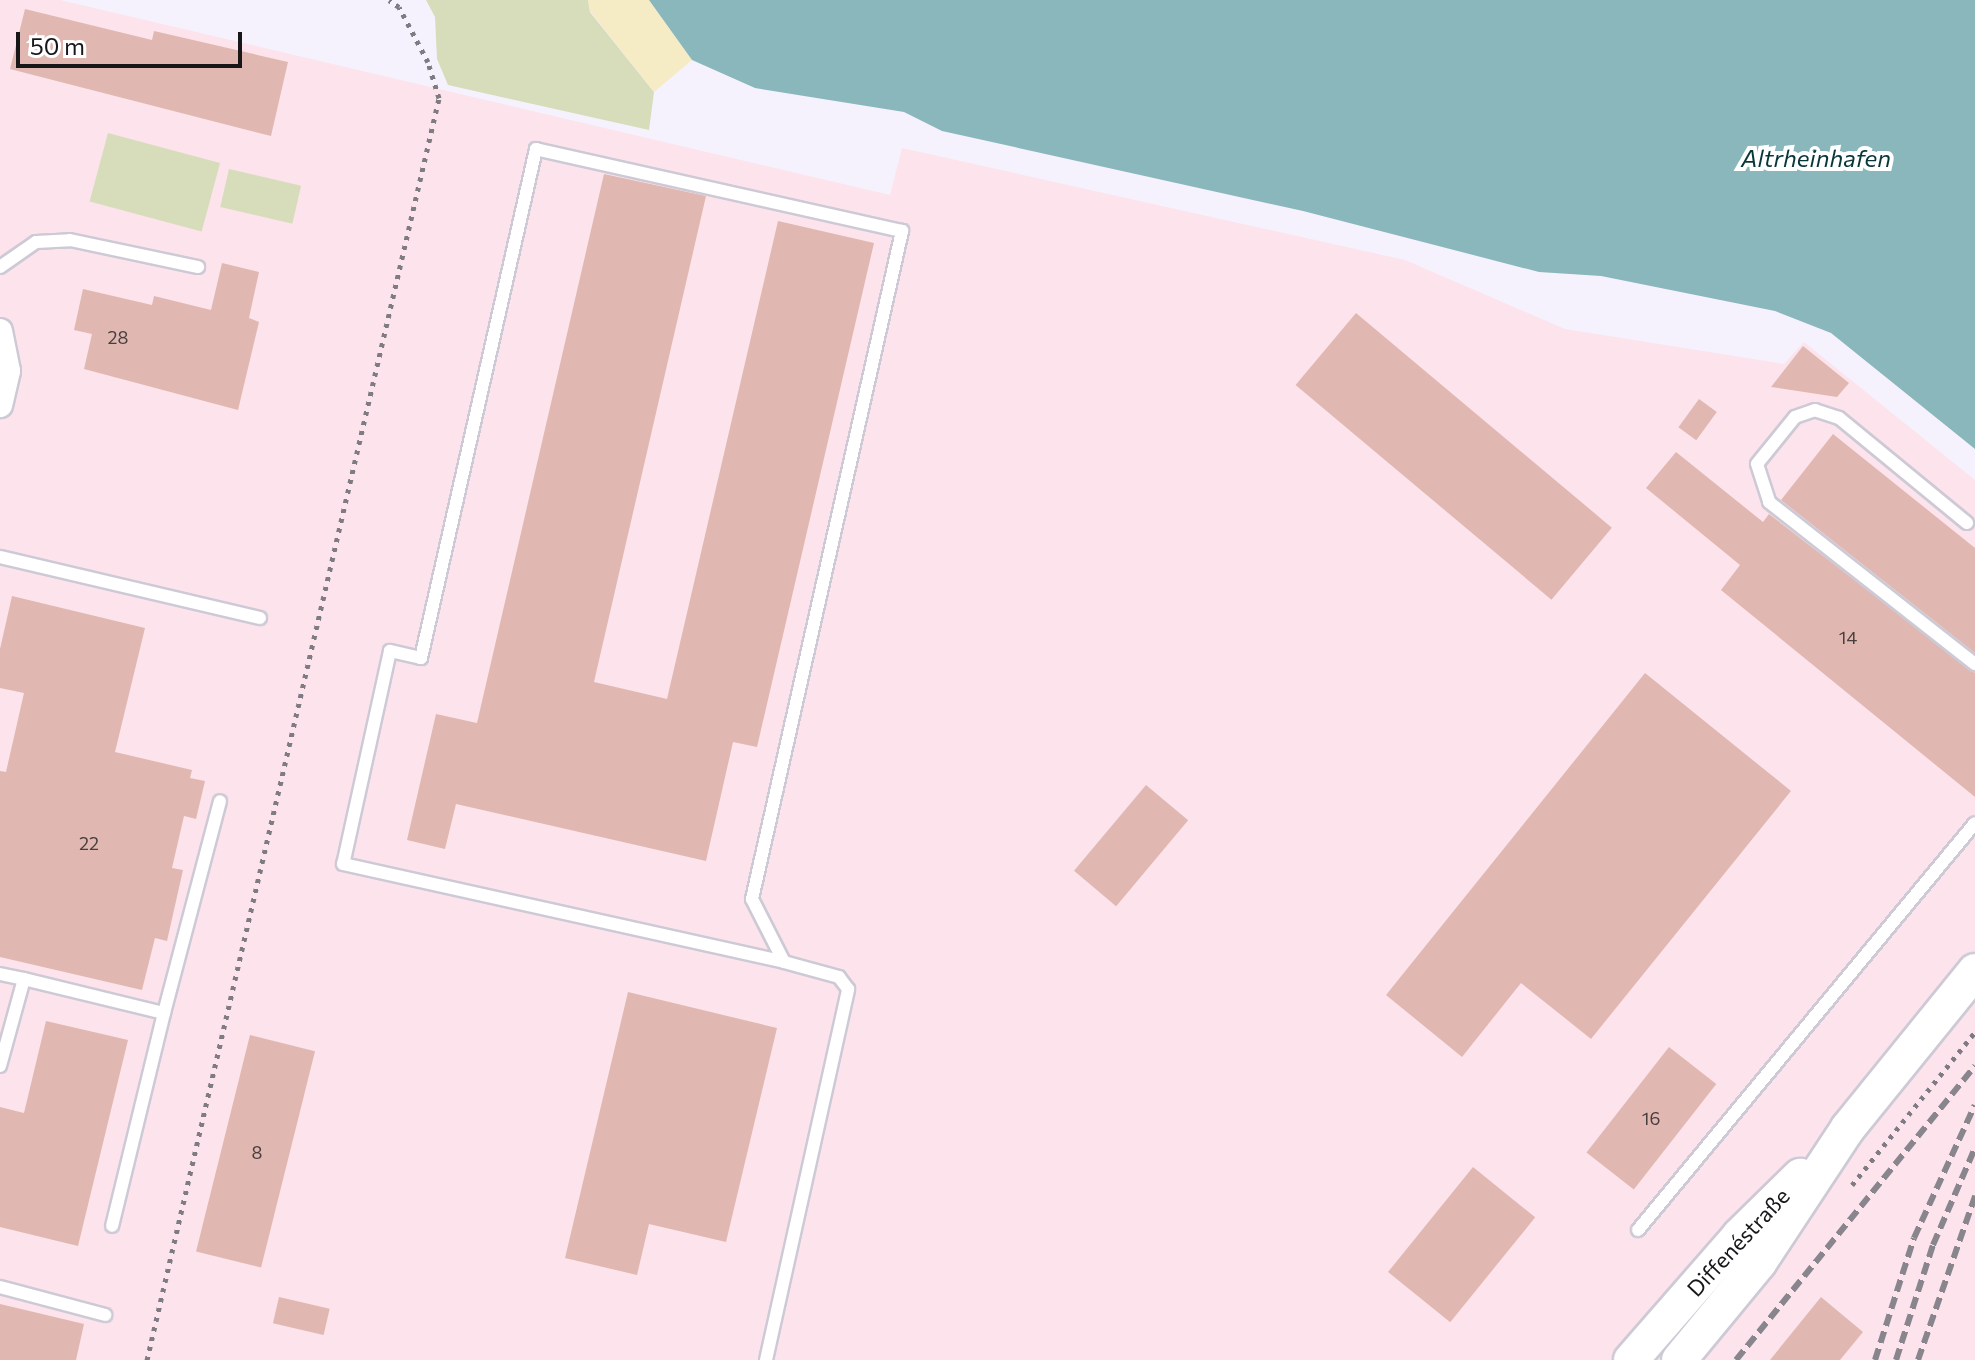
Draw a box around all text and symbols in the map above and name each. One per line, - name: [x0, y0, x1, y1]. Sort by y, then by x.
- scale bar: [20, 16, 246, 66]
- text: 50 m: [30, 31, 85, 60]
- water label: Altrheinhafen: [1741, 144, 1891, 172]
- house number: 28: [108, 326, 128, 348]
- house number: 14: [1839, 626, 1857, 648]
- house number: 22: [79, 832, 99, 854]
- house number: 16: [1642, 1107, 1660, 1129]
- house number: 8: [252, 1141, 262, 1163]
- street label: Diffenéstraße: [1681, 1183, 1795, 1301]

